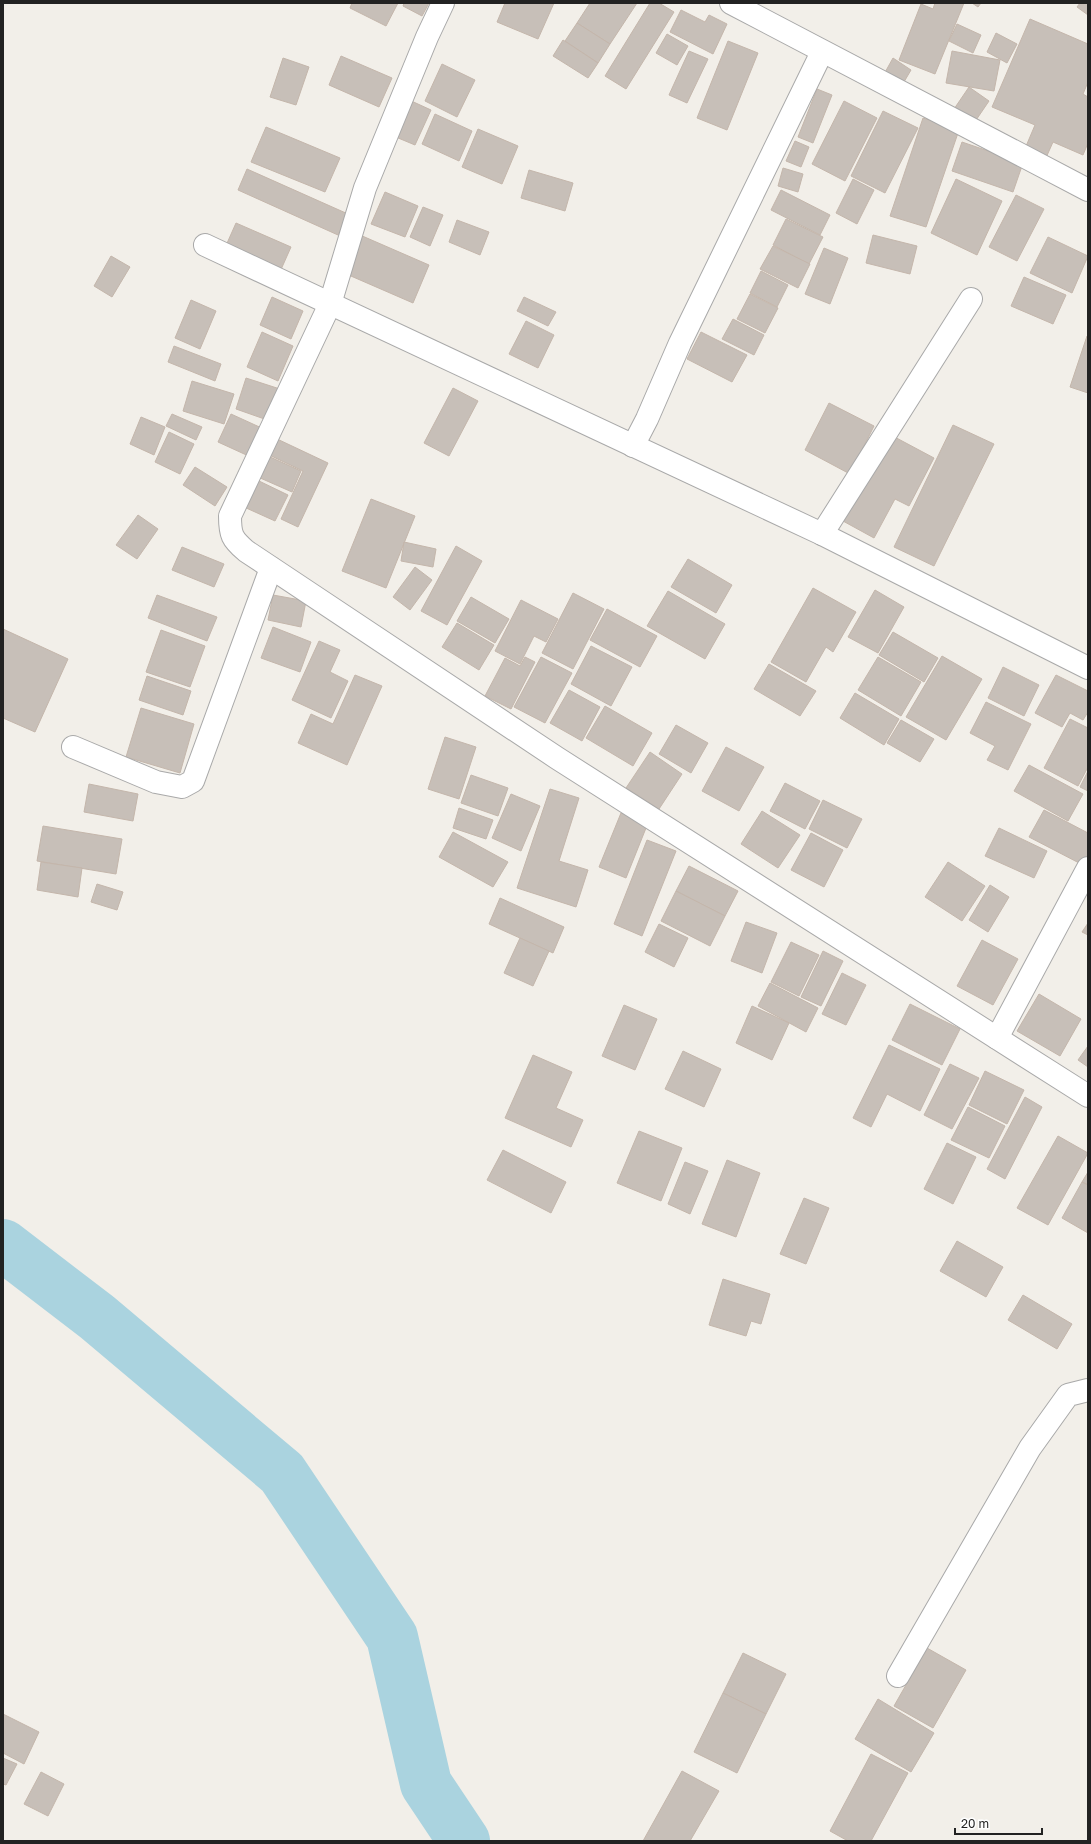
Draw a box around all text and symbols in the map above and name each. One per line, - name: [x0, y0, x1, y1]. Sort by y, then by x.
- scale bar: [955, 1810, 1042, 1836]
- text: 20 m: [961, 1816, 989, 1831]

